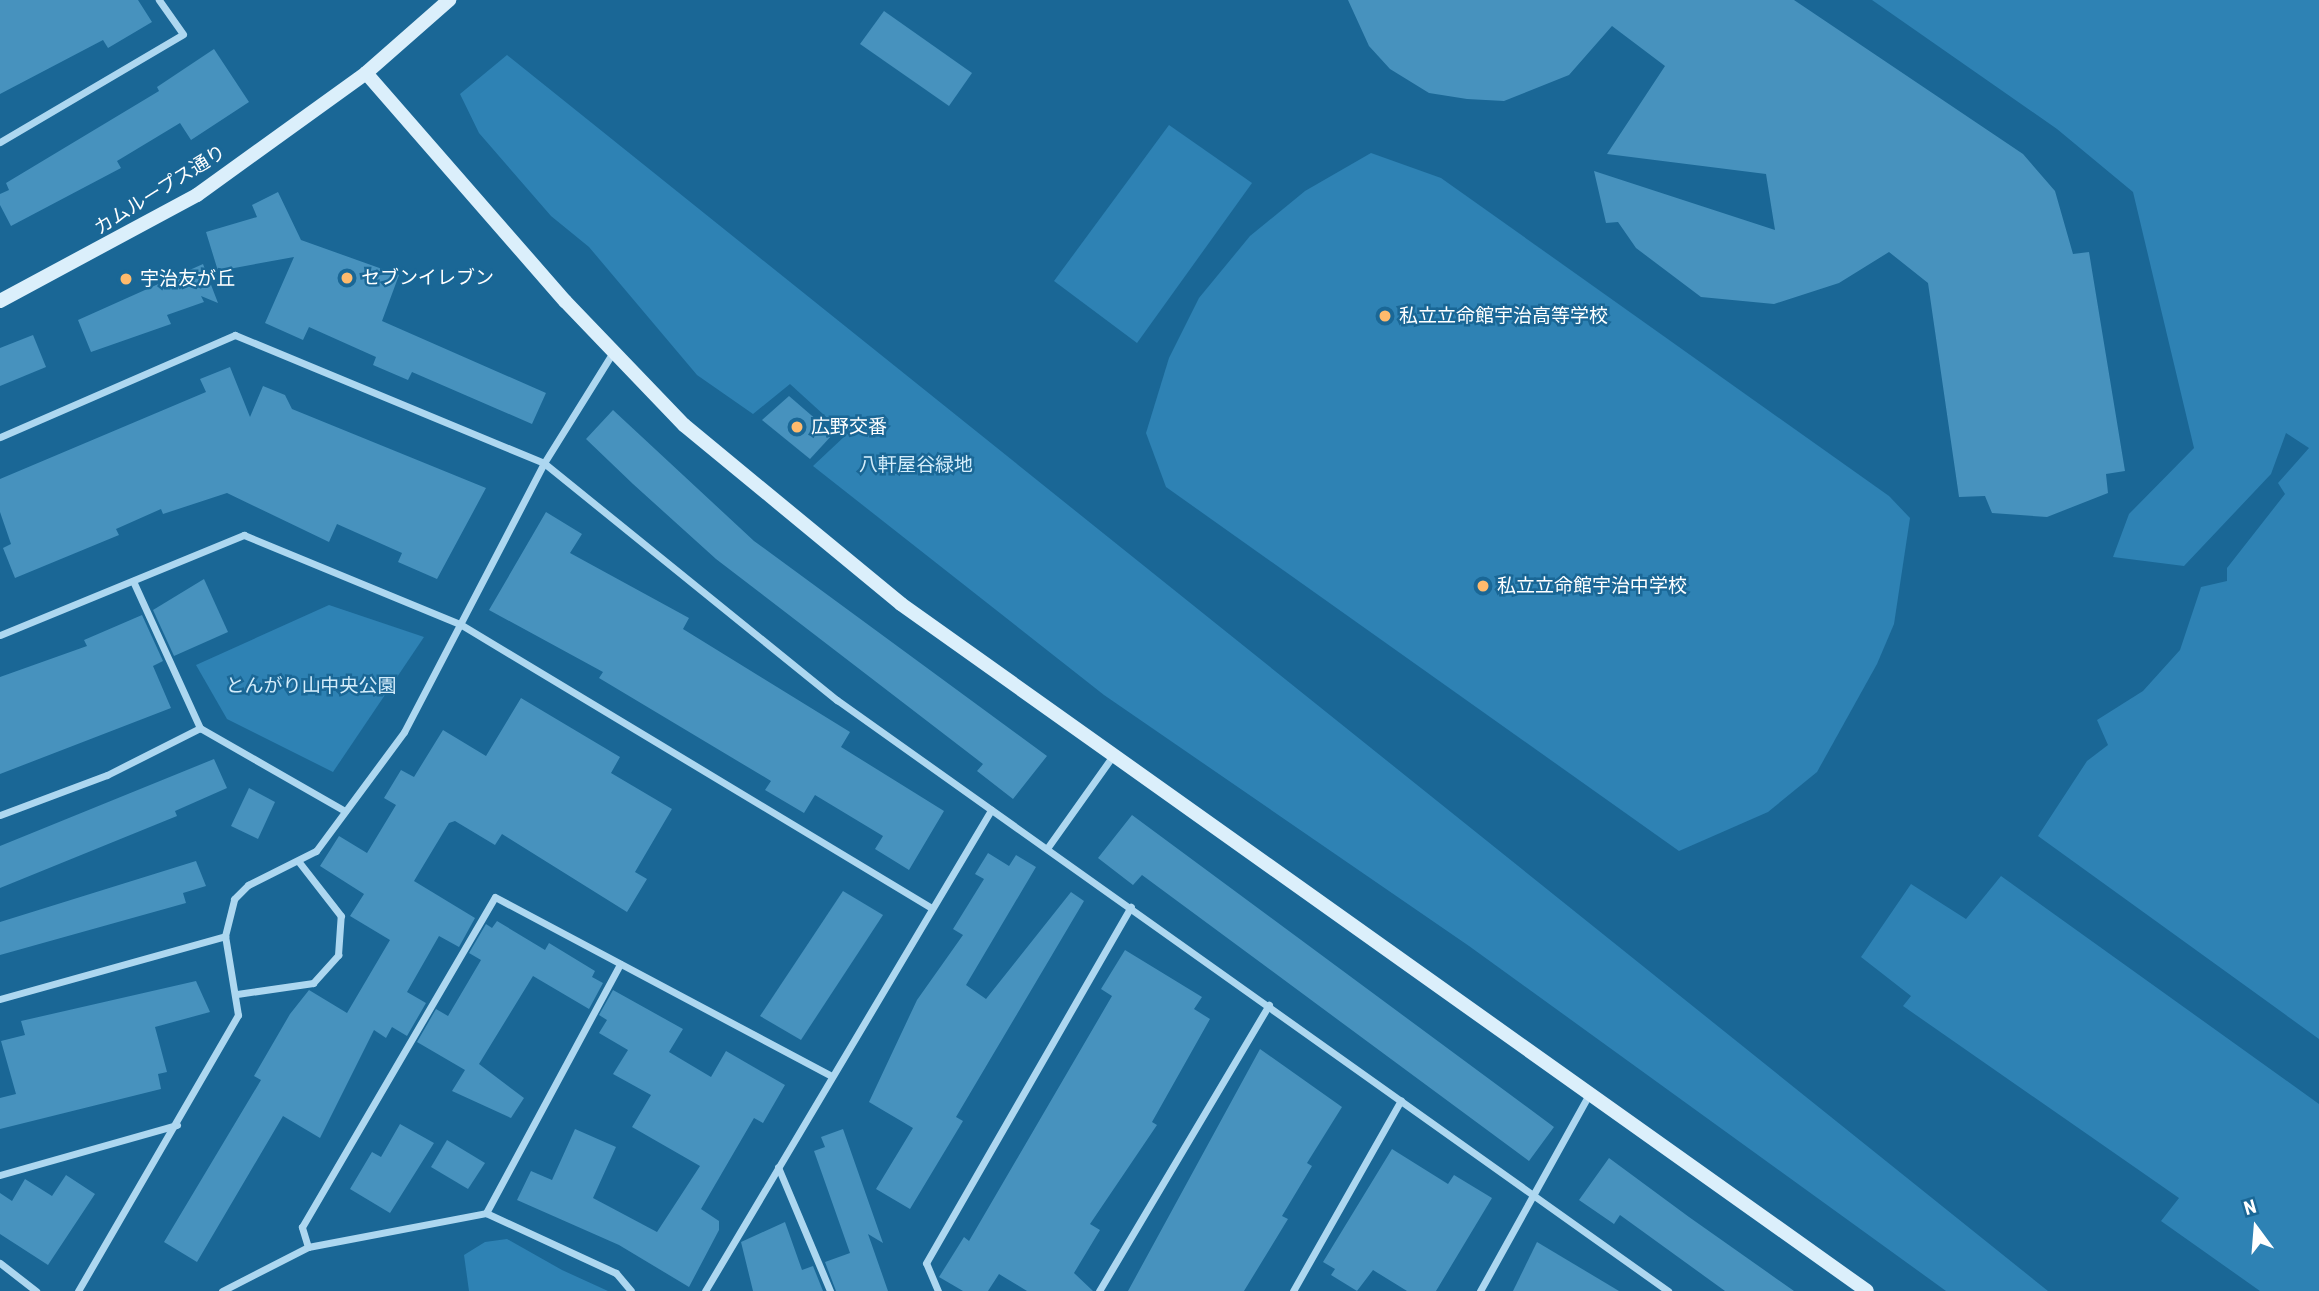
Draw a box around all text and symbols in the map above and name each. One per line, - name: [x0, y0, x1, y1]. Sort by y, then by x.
- street label: カムループス通り: [90, 140, 230, 240]
- place label: セブンイレブン: [361, 267, 494, 289]
- place label: 宇治友が丘: [140, 268, 235, 290]
- marker: セブンイレブン: [339, 270, 355, 286]
- marker: 宇治友が丘: [118, 271, 134, 287]
- place label: 私立立命館宇治高等学校: [1399, 305, 1608, 327]
- marker: 私立立命館宇治高等学校: [1377, 308, 1393, 324]
- place label: 広野交番: [811, 416, 887, 438]
- marker: 広野交番: [789, 419, 805, 435]
- park label: 八軒屋谷緑地: [859, 454, 973, 476]
- place label: 私立立命館宇治中学校: [1497, 575, 1687, 597]
- marker: 私立立命館宇治中学校: [1475, 578, 1491, 594]
- park label: とんがり山中央公園: [226, 675, 396, 697]
- north arrow: [2221, 1193, 2291, 1263]
- text: N: [2241, 1195, 2259, 1220]

